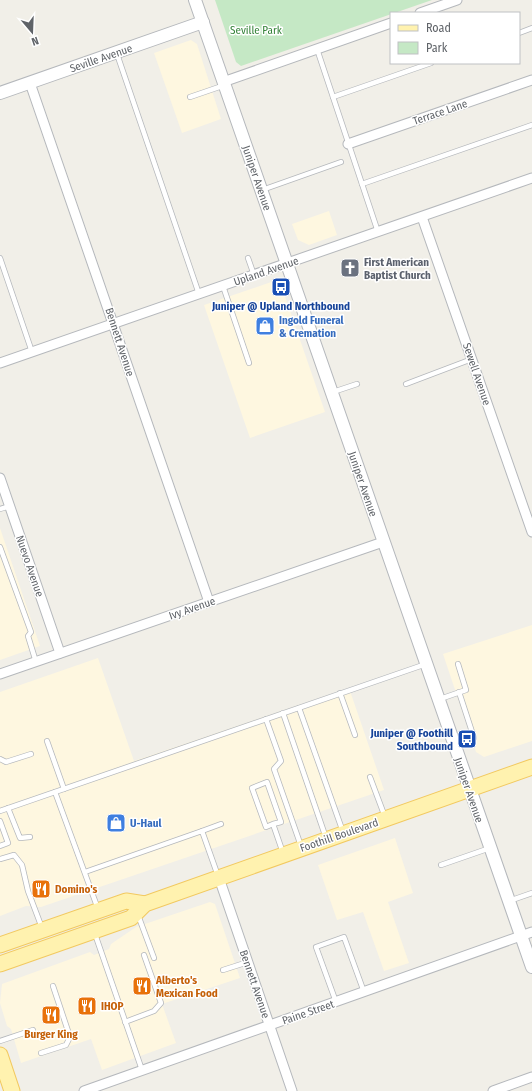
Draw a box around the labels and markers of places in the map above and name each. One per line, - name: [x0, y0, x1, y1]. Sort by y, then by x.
- place label: First American Baptist Church: [364, 256, 431, 282]
- church icon: First American Baptist Church: [339, 257, 361, 279]
- bus stop icon: Juniper @ Upland Northbound: [270, 276, 292, 298]
- place label: Juniper @ Upland Northbound: [211, 300, 350, 313]
- place label: Ingold Funeral & Cremation: [279, 314, 345, 340]
- shop icon: Ingold Funeral & Cremation: [254, 315, 276, 337]
- place label: Juniper @ Foothill Southbound: [369, 727, 454, 753]
- bus stop icon: Juniper @ Foothill Southbound: [456, 728, 478, 750]
- shop icon: U-Haul: [105, 812, 127, 834]
- place label: U-Haul: [130, 817, 162, 830]
- restaurant icon: Domino's: [30, 878, 52, 900]
- place label: Domino's: [55, 883, 98, 896]
- place label: Alberto's Mexican Food: [155, 974, 218, 1000]
- restaurant icon: Alberto's Mexican Food: [131, 975, 153, 997]
- restaurant icon: IHOP: [76, 995, 98, 1017]
- place label: IHOP: [101, 1000, 124, 1013]
- restaurant icon: Burger King: [40, 1004, 62, 1026]
- place label: Burger King: [24, 1028, 78, 1041]

